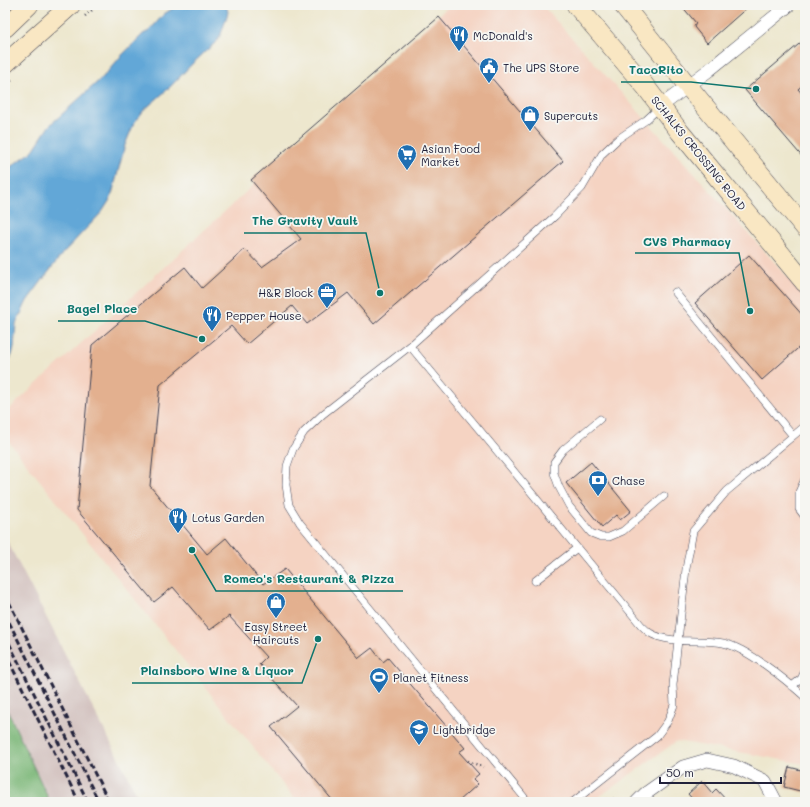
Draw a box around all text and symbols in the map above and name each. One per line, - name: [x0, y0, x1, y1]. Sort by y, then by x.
- restaurant icon: McDonald's: [448, 24, 470, 52]
- place label: McDonald's: [473, 28, 533, 43]
- public building icon: The UPS Store: [478, 56, 500, 84]
- callout: TacoRito: [621, 58, 691, 82]
- place label: The UPS Store: [503, 60, 580, 75]
- text: TacoRito: [629, 61, 683, 77]
- street label: SCHALKS CROSSING ROAD: [648, 93, 750, 213]
- shop icon: Supercuts: [519, 104, 541, 132]
- place label: Supercuts: [544, 108, 598, 123]
- place label: Asian Food Market: [421, 141, 480, 169]
- supermarket icon: Asian Food Market: [396, 143, 418, 171]
- callout: The Gravity Vault: [244, 209, 366, 233]
- text: The Gravity Vault: [252, 212, 358, 228]
- callout: CVS Pharmacy: [635, 229, 739, 253]
- text: CVS Pharmacy: [643, 233, 732, 249]
- office icon: H&R Block: [316, 281, 338, 309]
- place label: H&R Block: [258, 285, 313, 300]
- callout: Bagel Place: [58, 297, 145, 321]
- text: Bagel Place: [67, 300, 137, 316]
- restaurant icon: Pepper House: [201, 304, 223, 332]
- place label: Pepper House: [226, 308, 302, 323]
- bank icon: Chase: [587, 469, 609, 497]
- place label: Chase: [612, 473, 645, 488]
- restaurant icon: Lotus Garden: [167, 506, 189, 534]
- place label: Lotus Garden: [192, 510, 264, 525]
- callout: Romeo's Restaurant & Pizza: [216, 567, 403, 591]
- text: Romeo's Restaurant & Pizza: [224, 570, 394, 586]
- shop icon: Easy Street Haircuts: [265, 591, 287, 619]
- place label: Easy Street Haircuts: [245, 619, 308, 647]
- callout: Plainsboro Wine & Liquor: [132, 659, 302, 683]
- text: Plainsboro Wine & Liquor: [140, 662, 294, 678]
- sports icon: Planet Fitness: [368, 666, 390, 694]
- place label: Planet Fitness: [393, 670, 469, 685]
- school or university icon: Lightbridge: [408, 718, 430, 746]
- place label: Lightbridge: [433, 722, 496, 737]
- scale bar: [660, 759, 781, 785]
- text: 50 m: [666, 764, 694, 780]

